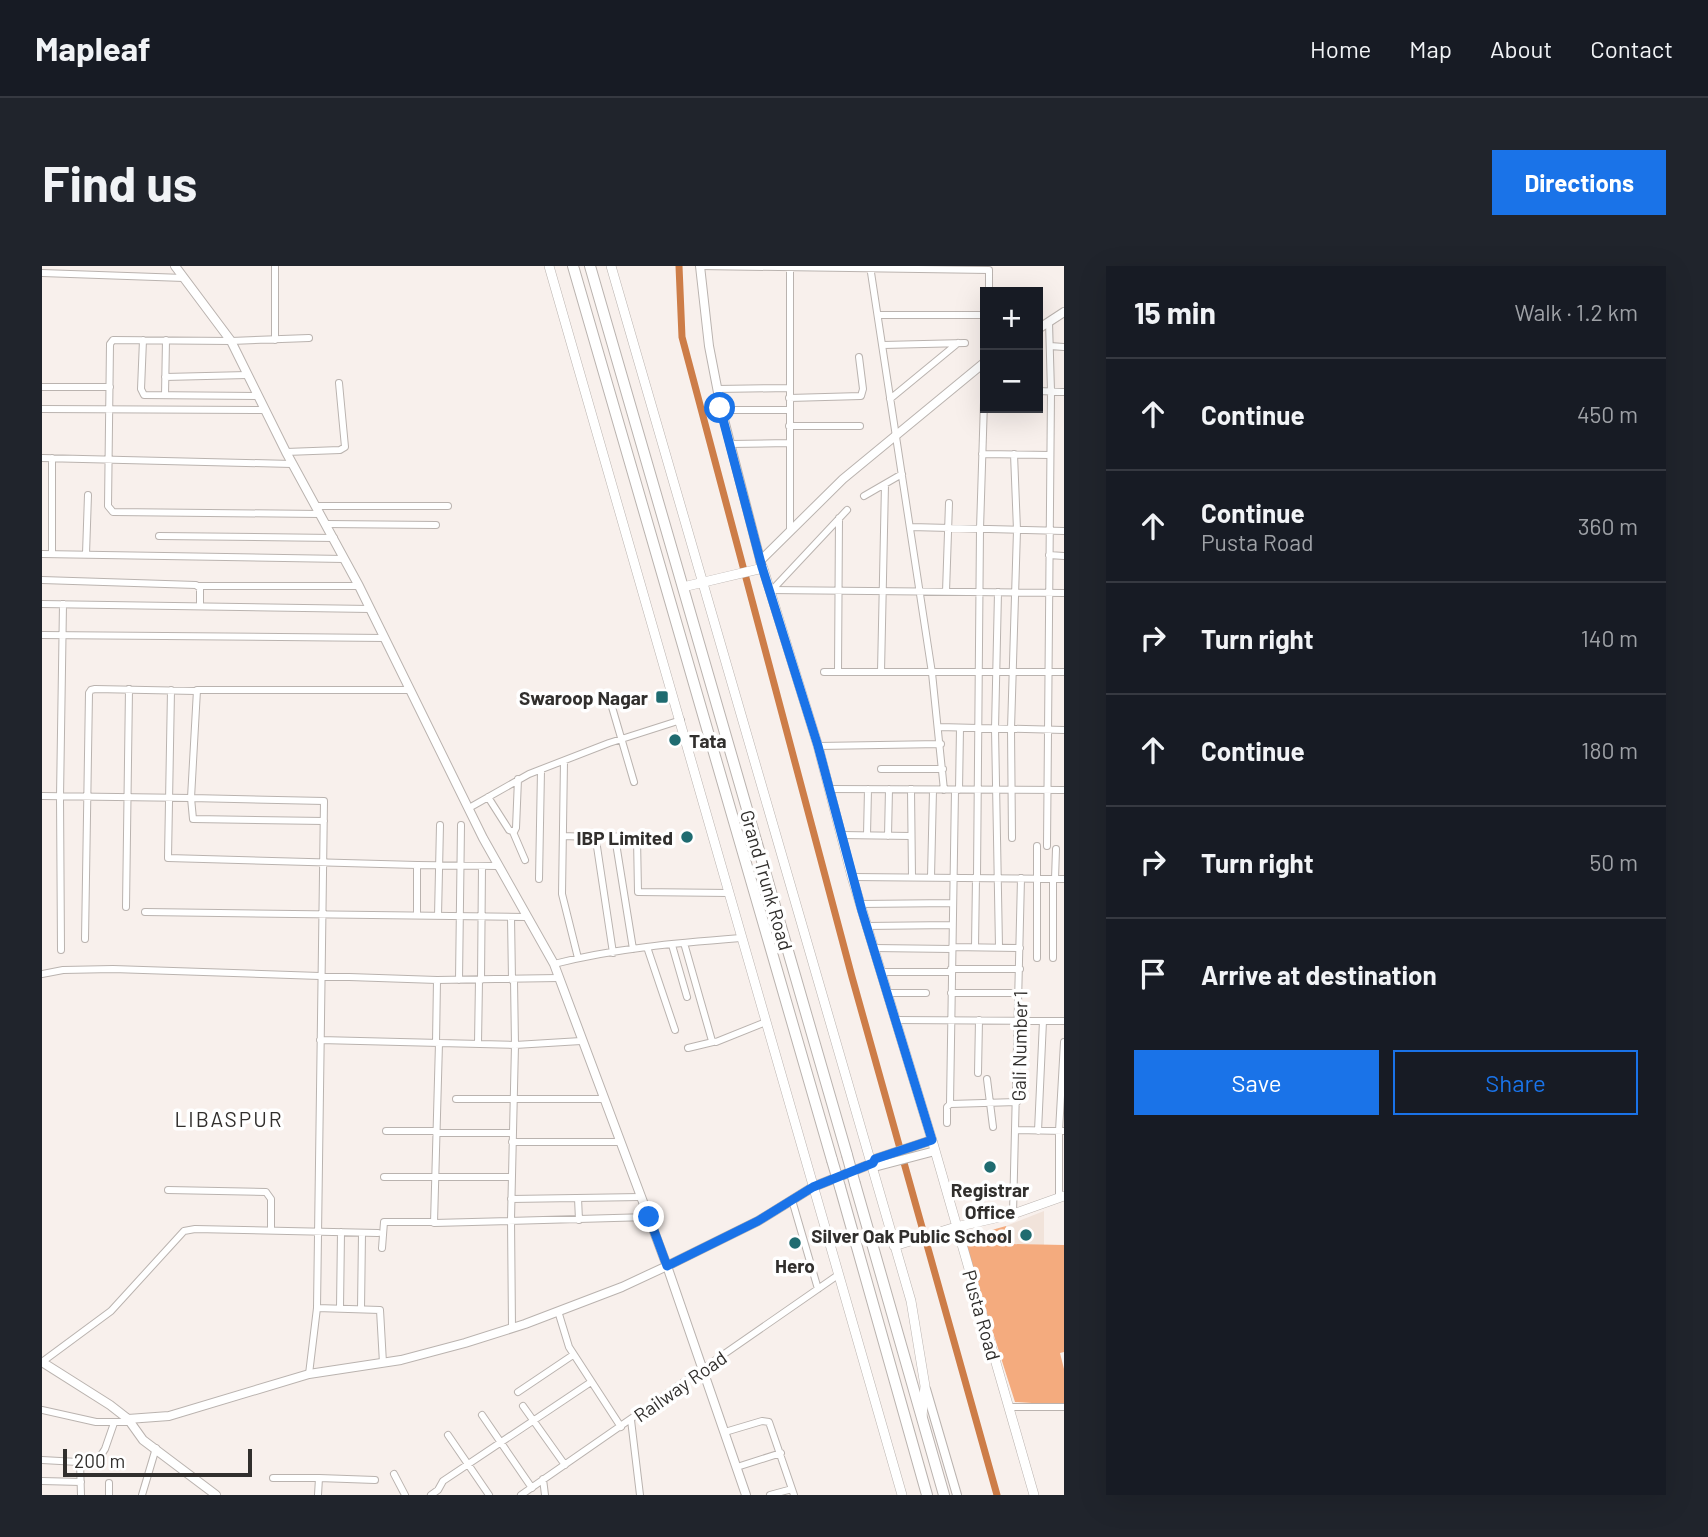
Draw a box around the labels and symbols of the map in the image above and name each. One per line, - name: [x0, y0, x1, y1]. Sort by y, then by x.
- route start: [704, 392, 735, 423]
- place label: Swaroop Nagar: [519, 686, 649, 709]
- marker: Swaroop Nagar: [654, 689, 670, 705]
- place label: Tata: [689, 729, 727, 752]
- marker: Tata: [667, 732, 683, 748]
- street label: Grand Trunk Road: [736, 807, 798, 953]
- place label: IBP Limited: [576, 826, 673, 849]
- marker: IBP Limited: [679, 829, 695, 845]
- street label: Gali Number 1: [1007, 990, 1031, 1102]
- district label: LIBASPUR: [174, 1106, 284, 1131]
- marker: Registrar Office: [982, 1159, 998, 1175]
- place label: Registrar Office: [951, 1178, 1030, 1223]
- route end: [633, 1201, 664, 1232]
- place label: Silver Oak Public School: [811, 1224, 1012, 1247]
- marker: Silver Oak Public School: [1018, 1227, 1034, 1243]
- marker: Hero: [787, 1235, 803, 1251]
- place label: Hero: [775, 1254, 815, 1277]
- street label: Pusta Road: [958, 1267, 1006, 1363]
- street label: Railway Road: [629, 1346, 731, 1426]
- scale bar: [63, 1446, 252, 1478]

